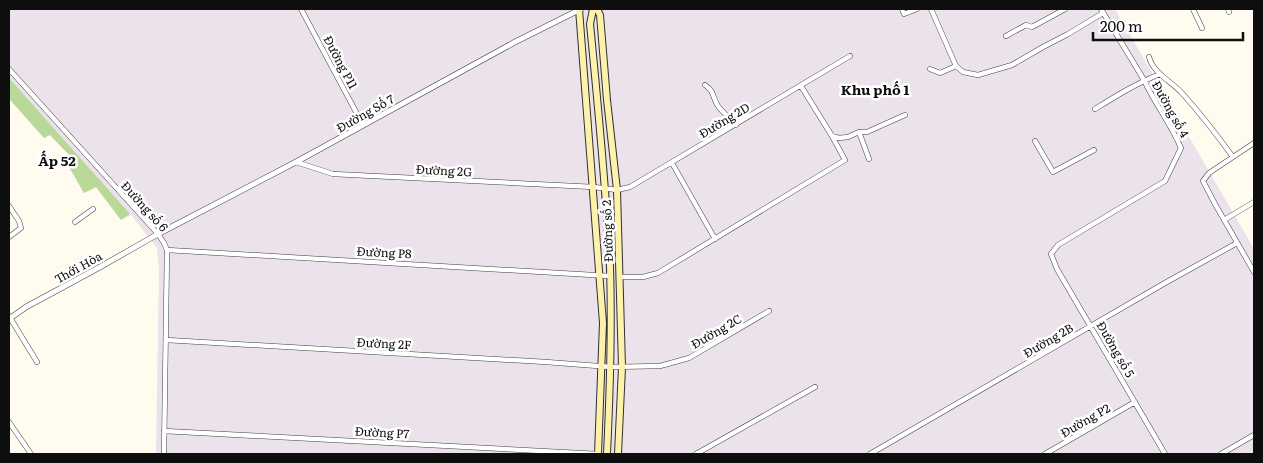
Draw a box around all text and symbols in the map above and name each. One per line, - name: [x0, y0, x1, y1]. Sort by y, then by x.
- scale bar: [1093, 10, 1243, 42]
- text: 200 m: [1100, 14, 1143, 37]
- street label: Đường P11: [319, 32, 363, 92]
- street label: Đường số 4: [1148, 77, 1194, 141]
- district label: Khu phố 1: [841, 79, 910, 99]
- street label: Đường Số 7: [333, 90, 397, 136]
- street label: Đường 2D: [695, 98, 753, 142]
- district label: Ấp 52: [38, 150, 76, 170]
- street label: Đường 2G: [415, 160, 473, 180]
- street label: Đường số 6: [117, 177, 173, 236]
- street label: Đường số 2: [597, 200, 617, 262]
- street label: Đường P8: [356, 242, 412, 262]
- street label: Thới Hòa: [51, 246, 106, 287]
- street label: Đường 2C: [687, 309, 745, 353]
- street label: Đường 2B: [1020, 318, 1077, 362]
- street label: Đường số 5: [1093, 318, 1139, 380]
- street label: Đường 2F: [356, 333, 412, 353]
- street label: Đường P2: [1057, 399, 1113, 441]
- street label: Đường P7: [354, 422, 410, 442]

